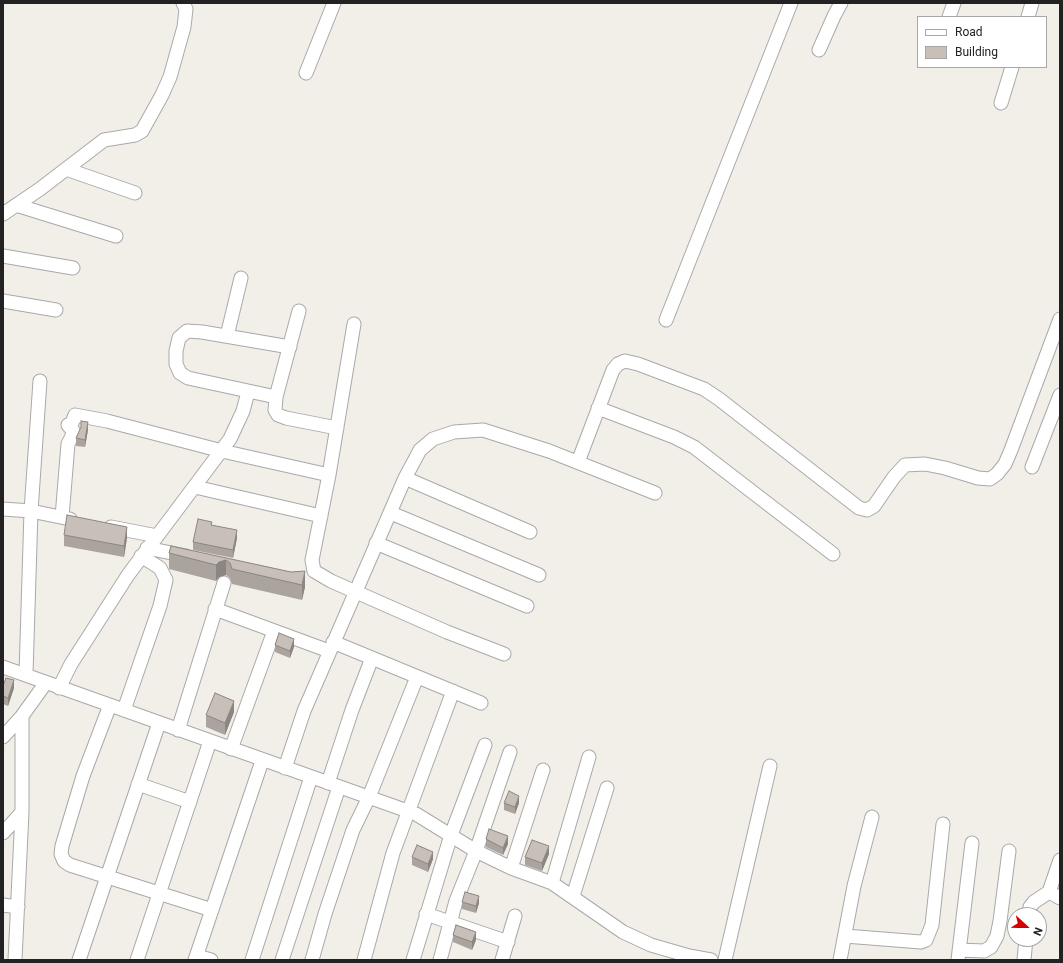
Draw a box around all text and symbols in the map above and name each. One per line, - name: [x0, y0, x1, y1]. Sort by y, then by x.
- legend: [917, 16, 1047, 68]
- text: Road: [955, 25, 983, 39]
- text: Building: [955, 45, 998, 59]
- north arrow: [1007, 907, 1047, 947]
- text: N: [1030, 925, 1045, 937]

